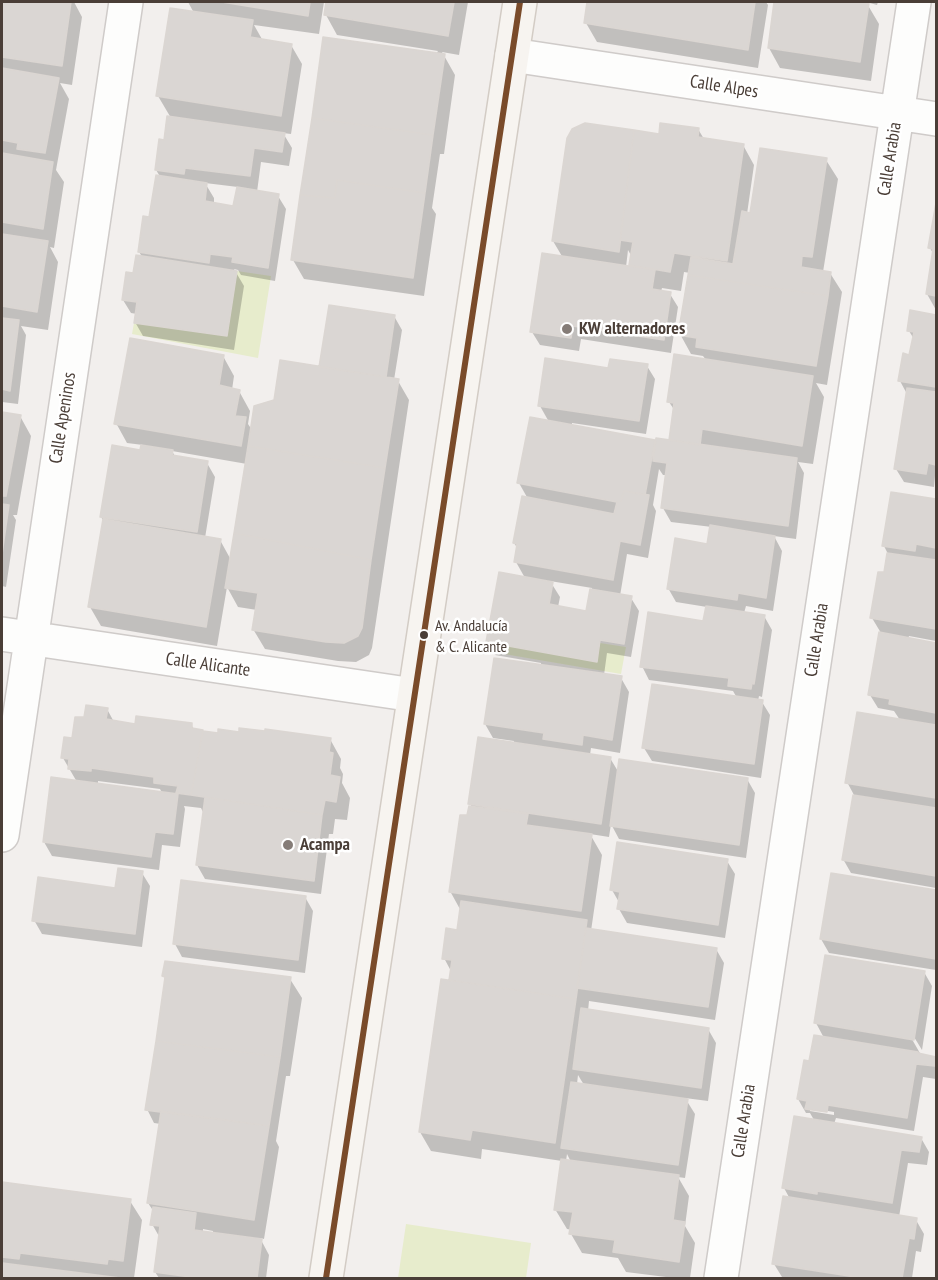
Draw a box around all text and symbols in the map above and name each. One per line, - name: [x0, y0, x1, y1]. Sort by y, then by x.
- street label: Calle Alpes: [688, 71, 760, 103]
- street label: Calle Arabia: [874, 121, 906, 197]
- place label: KW alternadores: [579, 318, 685, 340]
- marker: KW alternadores: [560, 322, 574, 336]
- street label: Calle Apeninos: [45, 371, 81, 465]
- street label: Calle Arabia: [801, 602, 833, 678]
- place label: Av. Andalucía & C. Alicante: [435, 616, 508, 654]
- marker: Av. Andalucía & C. Alicante: [418, 629, 430, 641]
- street label: Calle Alicante: [164, 648, 252, 682]
- place label: Acampa: [300, 834, 350, 856]
- marker: Acampa: [281, 838, 295, 852]
- street label: Calle Arabia: [728, 1083, 760, 1159]

